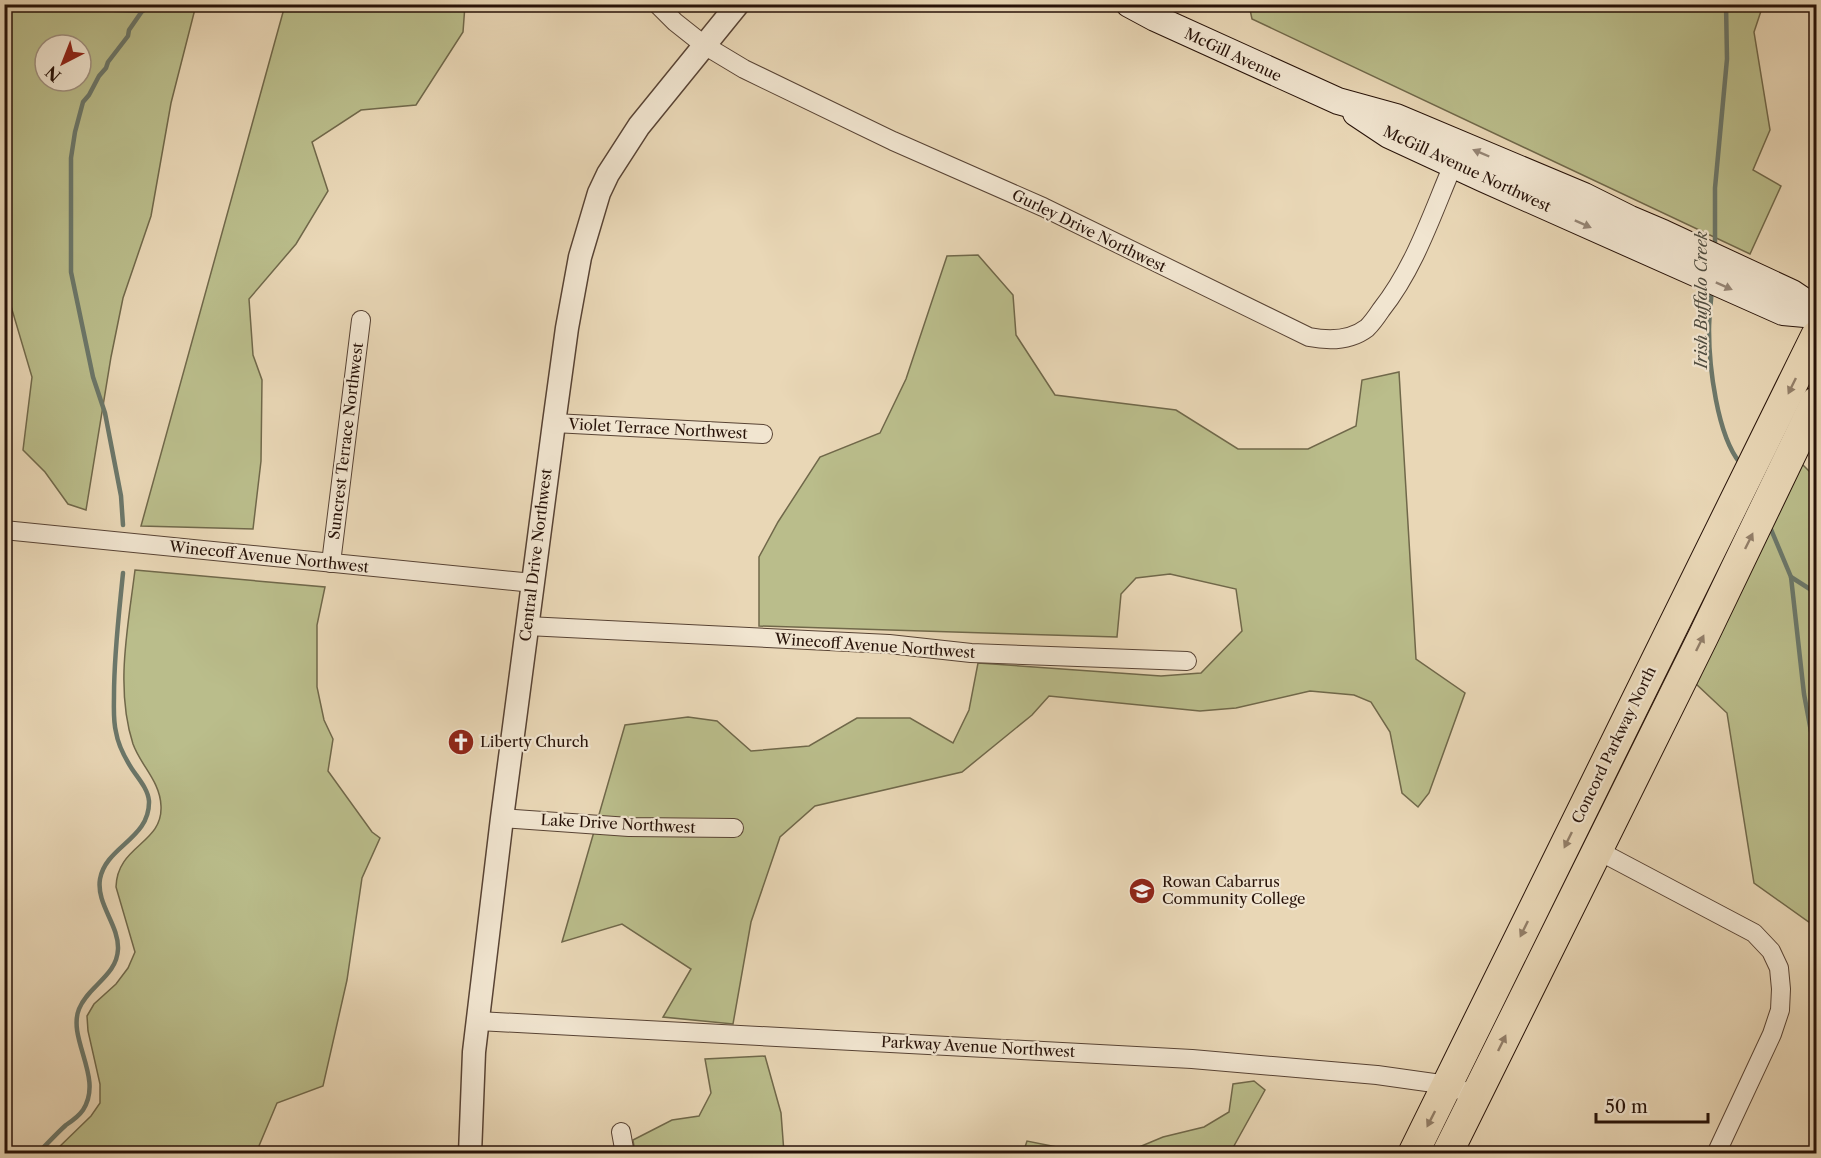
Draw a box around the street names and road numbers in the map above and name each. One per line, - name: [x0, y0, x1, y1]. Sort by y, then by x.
- street label: McGill Avenue: [1182, 24, 1285, 85]
- street label: McGill Avenue Northwest: [1380, 121, 1555, 216]
- street label: Gurley Drive Northwest: [1009, 185, 1170, 276]
- street label: Suncrest Terrace Northwest: [324, 341, 367, 541]
- street label: Violet Terrace Northwest: [567, 414, 749, 443]
- street label: Central Drive Northwest: [515, 467, 556, 643]
- street label: Winecoff Avenue Northwest: [167, 536, 371, 577]
- street label: Winecoff Avenue Northwest: [773, 629, 977, 662]
- street label: Concord Parkway North: [1567, 663, 1660, 826]
- street label: Lake Drive Northwest: [540, 810, 697, 837]
- street label: Parkway Avenue Northwest: [880, 1032, 1076, 1061]

